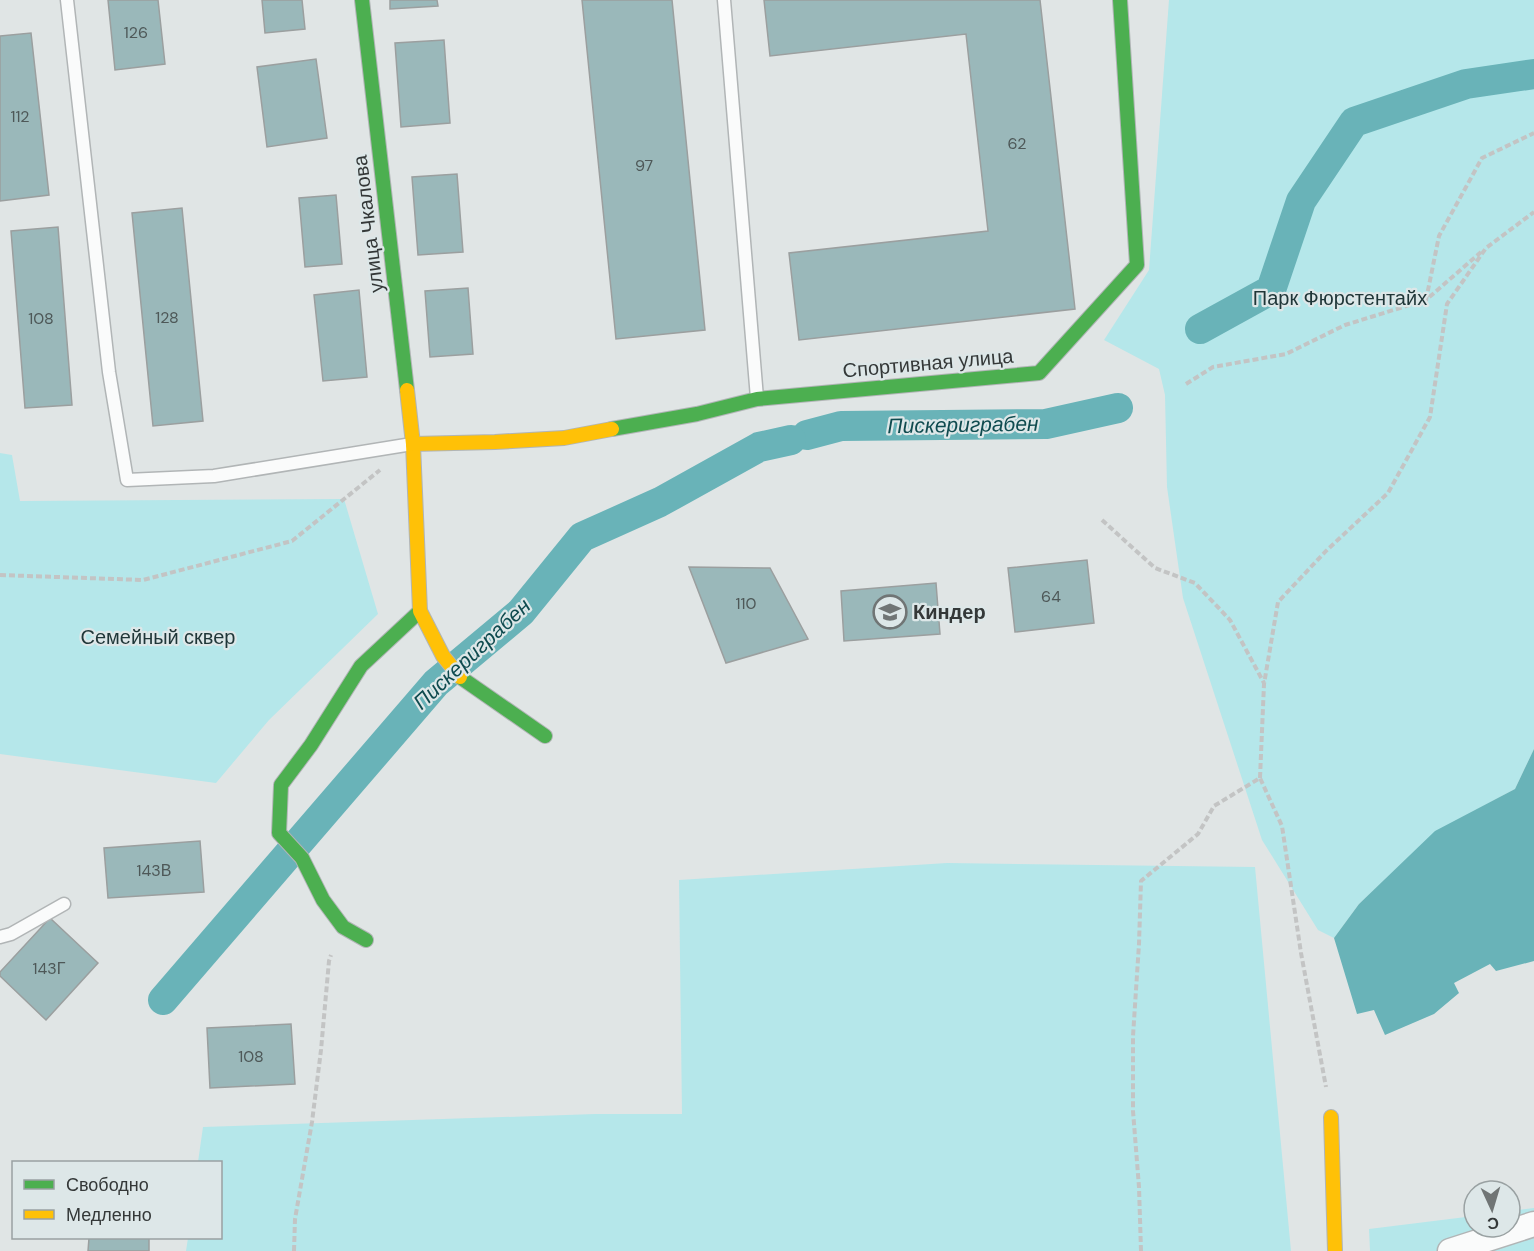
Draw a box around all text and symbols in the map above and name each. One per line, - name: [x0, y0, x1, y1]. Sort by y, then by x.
- house number: 126: [124, 22, 148, 43]
- house number: 112: [10, 106, 30, 127]
- house number: 62: [1008, 133, 1026, 154]
- street label: улица Чкалова: [347, 153, 389, 294]
- house number: 97: [635, 155, 653, 176]
- park label: Парк Фюрстентайх: [1253, 285, 1427, 311]
- house number: 128: [155, 307, 179, 328]
- house number: 108: [28, 308, 54, 329]
- street label: Спортивная улица: [842, 343, 1015, 383]
- water label: Пискериграбен: [887, 410, 1039, 440]
- house number: 64: [1041, 586, 1061, 607]
- water label: Пискериграбен: [407, 592, 537, 716]
- house number: 110: [736, 593, 757, 614]
- school or university icon: Киндер: [872, 594, 908, 630]
- place label: Киндер: [913, 599, 986, 625]
- park label: Семейный сквер: [81, 624, 235, 650]
- house number: 143В: [137, 860, 171, 881]
- house number: 143Г: [33, 958, 66, 979]
- house number: 108: [238, 1046, 264, 1067]
- legend: [12, 1161, 222, 1239]
- text: Свободно: [66, 1173, 149, 1197]
- north arrow: [1462, 1179, 1522, 1239]
- text: Медленно: [66, 1203, 152, 1227]
- text: С: [1486, 1213, 1500, 1234]

